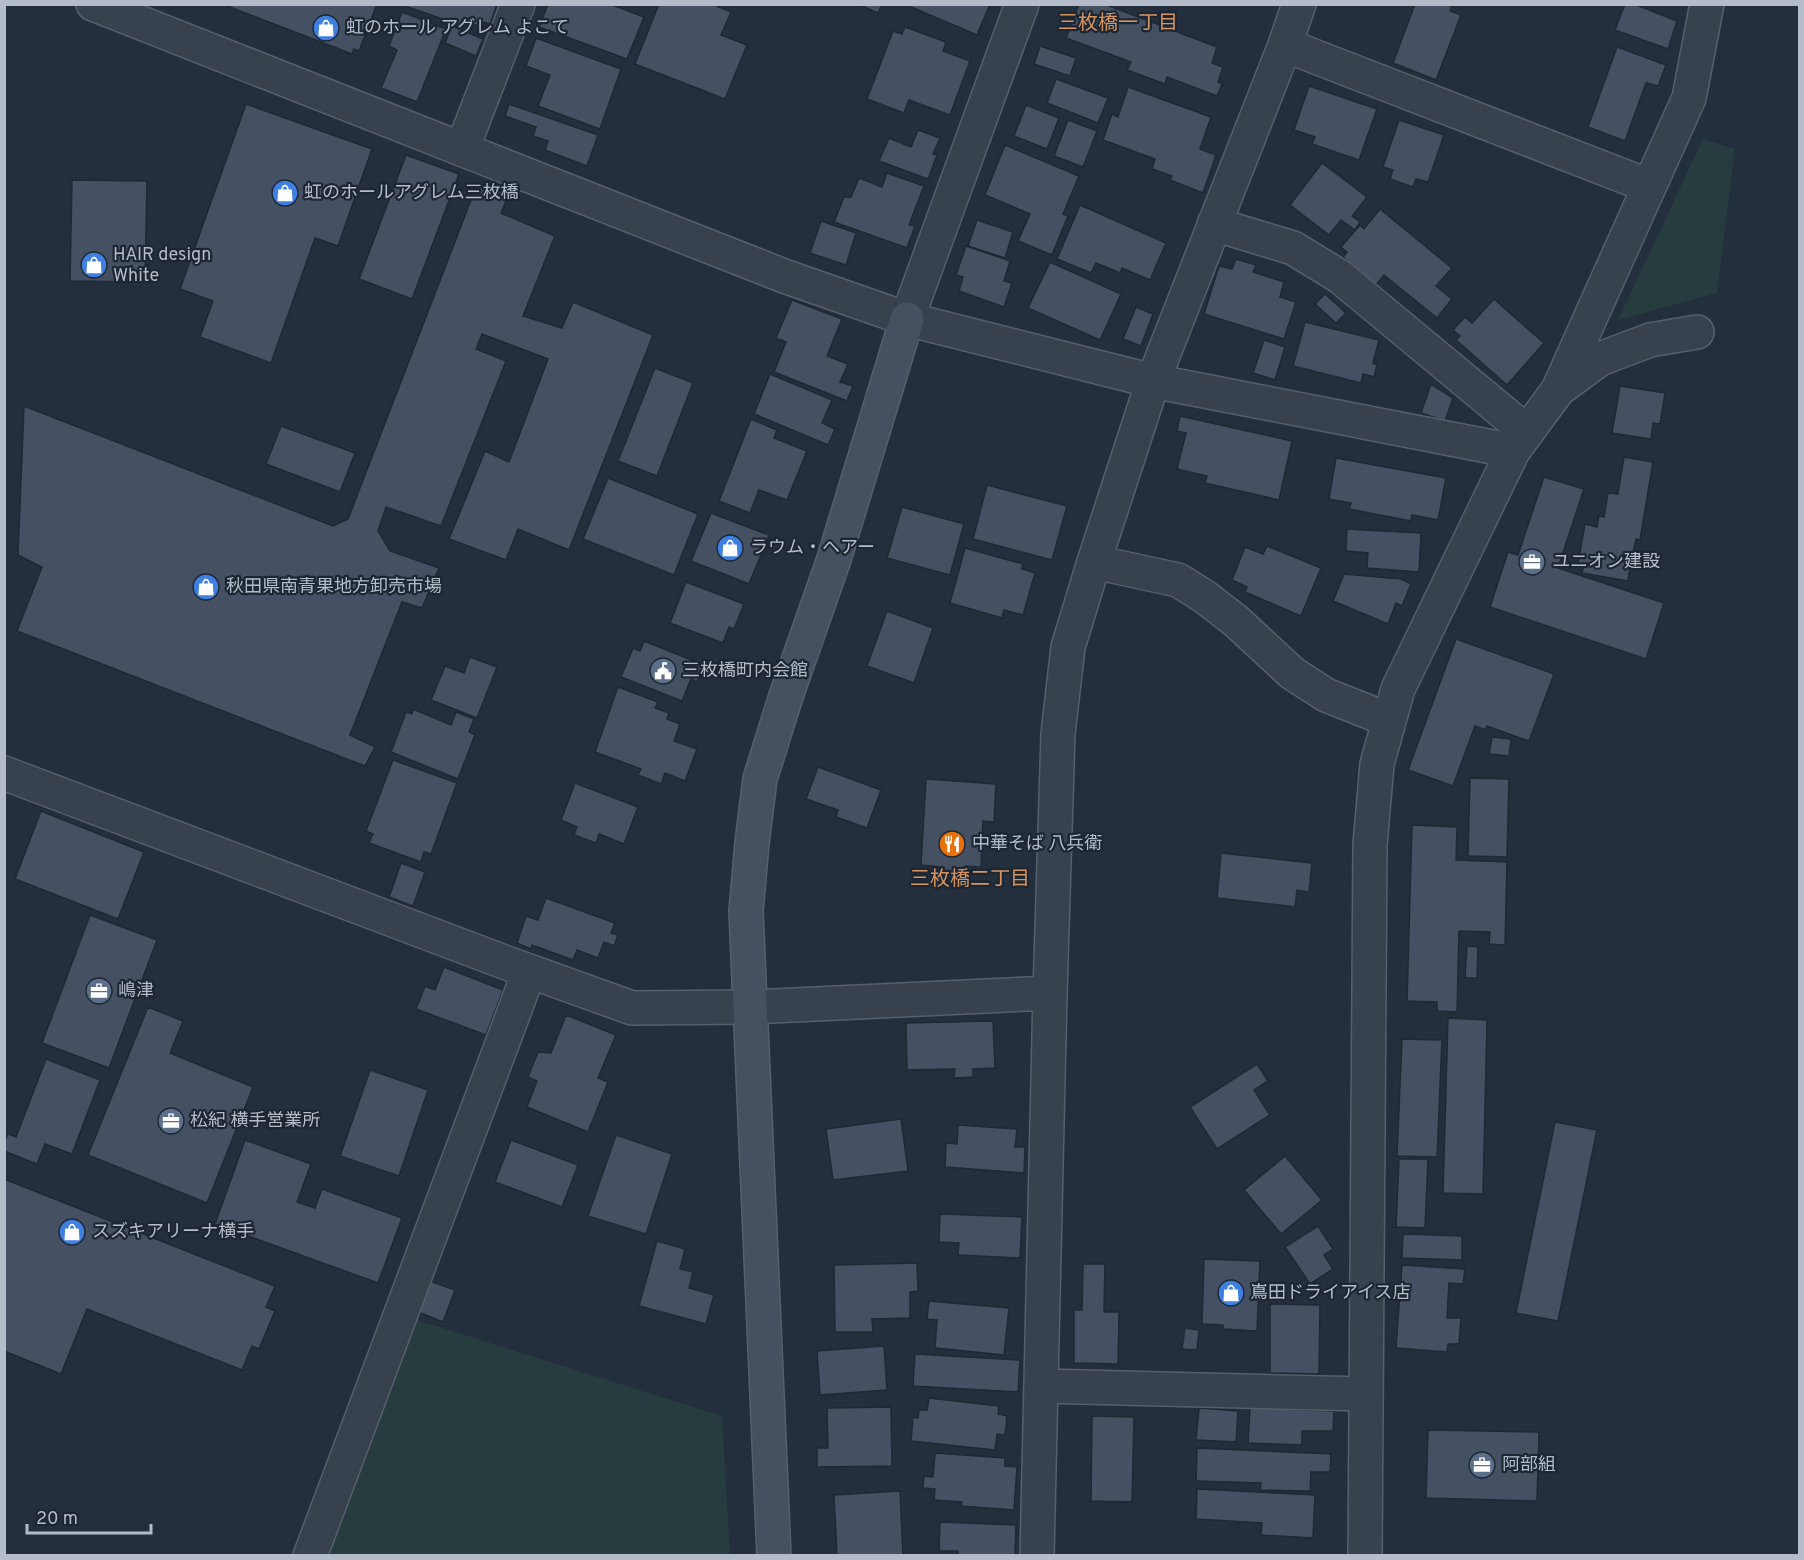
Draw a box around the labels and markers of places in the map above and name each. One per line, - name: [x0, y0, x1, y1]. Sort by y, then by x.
- shop icon: 虹のホール アグレム よこて: [311, 13, 341, 43]
- place label: 虹のホール アグレム よこて: [346, 17, 569, 40]
- shop icon: 虹のホールアグレム三枚橋: [270, 178, 300, 208]
- place label: 虹のホールアグレム三枚橋: [304, 182, 519, 205]
- place label: HAIR design White: [113, 244, 211, 288]
- shop icon: HAIR design White: [79, 250, 109, 280]
- shop icon: ラウム・ヘアー: [715, 533, 745, 563]
- place label: ラウム・ヘアー: [750, 537, 875, 560]
- office icon: ユニオン建設: [1517, 547, 1547, 577]
- place label: ユニオン建設: [1552, 551, 1660, 574]
- shop icon: 秋田県南青果地方卸売市場: [191, 572, 221, 602]
- place label: 秋田県南青果地方卸売市場: [226, 576, 442, 599]
- public building icon: 三枚橋町内会館: [648, 656, 678, 686]
- place label: 三枚橋町内会館: [682, 660, 808, 683]
- restaurant icon: 中華そば 八兵衛: [937, 829, 967, 859]
- place label: 中華そば 八兵衛: [972, 833, 1102, 856]
- office icon: 嶋津: [84, 976, 114, 1006]
- place label: 嶋津: [118, 980, 154, 1003]
- office icon: 松紀 横手営業所: [156, 1106, 186, 1136]
- place label: 松紀 横手営業所: [190, 1110, 320, 1133]
- shop icon: スズキアリーナ横手: [57, 1217, 87, 1247]
- place label: スズキアリーナ横手: [92, 1221, 254, 1244]
- shop icon: 嶌田ドライアイス店: [1216, 1278, 1246, 1308]
- place label: 嶌田ドライアイス店: [1250, 1282, 1411, 1305]
- office icon: 阿部組: [1467, 1450, 1497, 1480]
- place label: 阿部組: [1502, 1454, 1556, 1477]

